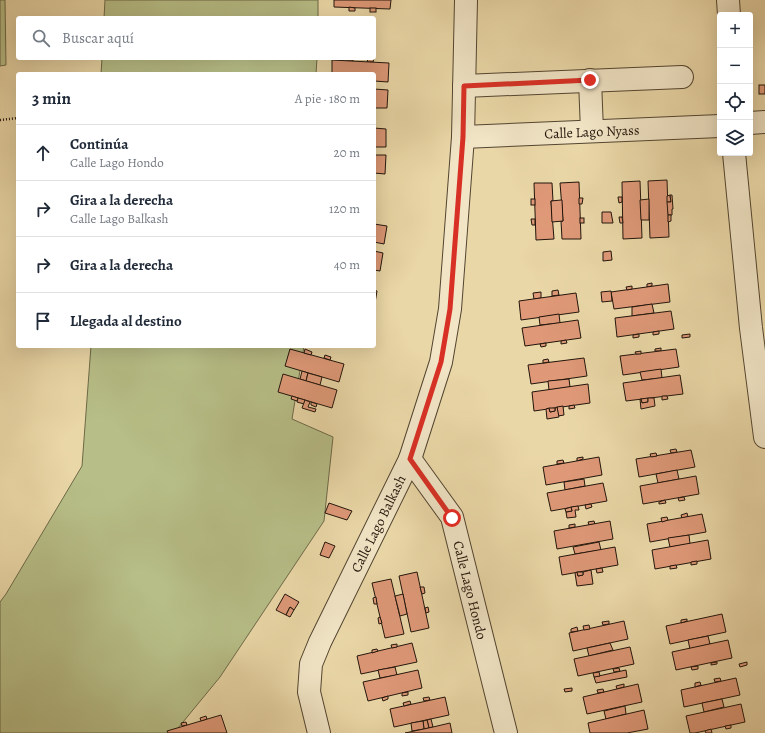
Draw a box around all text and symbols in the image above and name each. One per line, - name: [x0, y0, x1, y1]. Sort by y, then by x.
- map controls: [717, 12, 753, 156]
- button: +: [717, 12, 753, 48]
- search box: [16, 16, 376, 60]
- icon: search: [30, 27, 52, 49]
- text: Buscar aquí: [62, 28, 134, 48]
- button: −: [717, 48, 753, 84]
- route end: [581, 71, 599, 89]
- button: locate: [717, 84, 753, 120]
- text: 3 min: [32, 87, 71, 110]
- text: A pie · 180 m: [295, 90, 360, 107]
- street label: Calle Lago Nyass: [544, 120, 640, 143]
- button: layers: [717, 120, 753, 156]
- text: Continúa: [70, 134, 128, 154]
- icon: ahead: [32, 142, 54, 164]
- text: 20 m: [334, 144, 360, 161]
- text: Calle Lago Hondo: [70, 154, 164, 171]
- text: Gira a la derecha: [70, 190, 173, 210]
- icon: right: [32, 198, 54, 220]
- text: 120 m: [329, 200, 360, 217]
- text: Calle Lago Balkash: [70, 210, 169, 227]
- icon: right: [32, 254, 54, 276]
- text: Gira a la derecha: [70, 255, 173, 275]
- text: 40 m: [334, 256, 360, 273]
- icon: arrive: [32, 310, 54, 332]
- text: Llegada al destino: [70, 311, 182, 331]
- street label: Calle Lago Balkash: [346, 471, 410, 575]
- route start: [443, 509, 461, 527]
- street label: Calle Lago Hondo: [449, 539, 492, 641]

